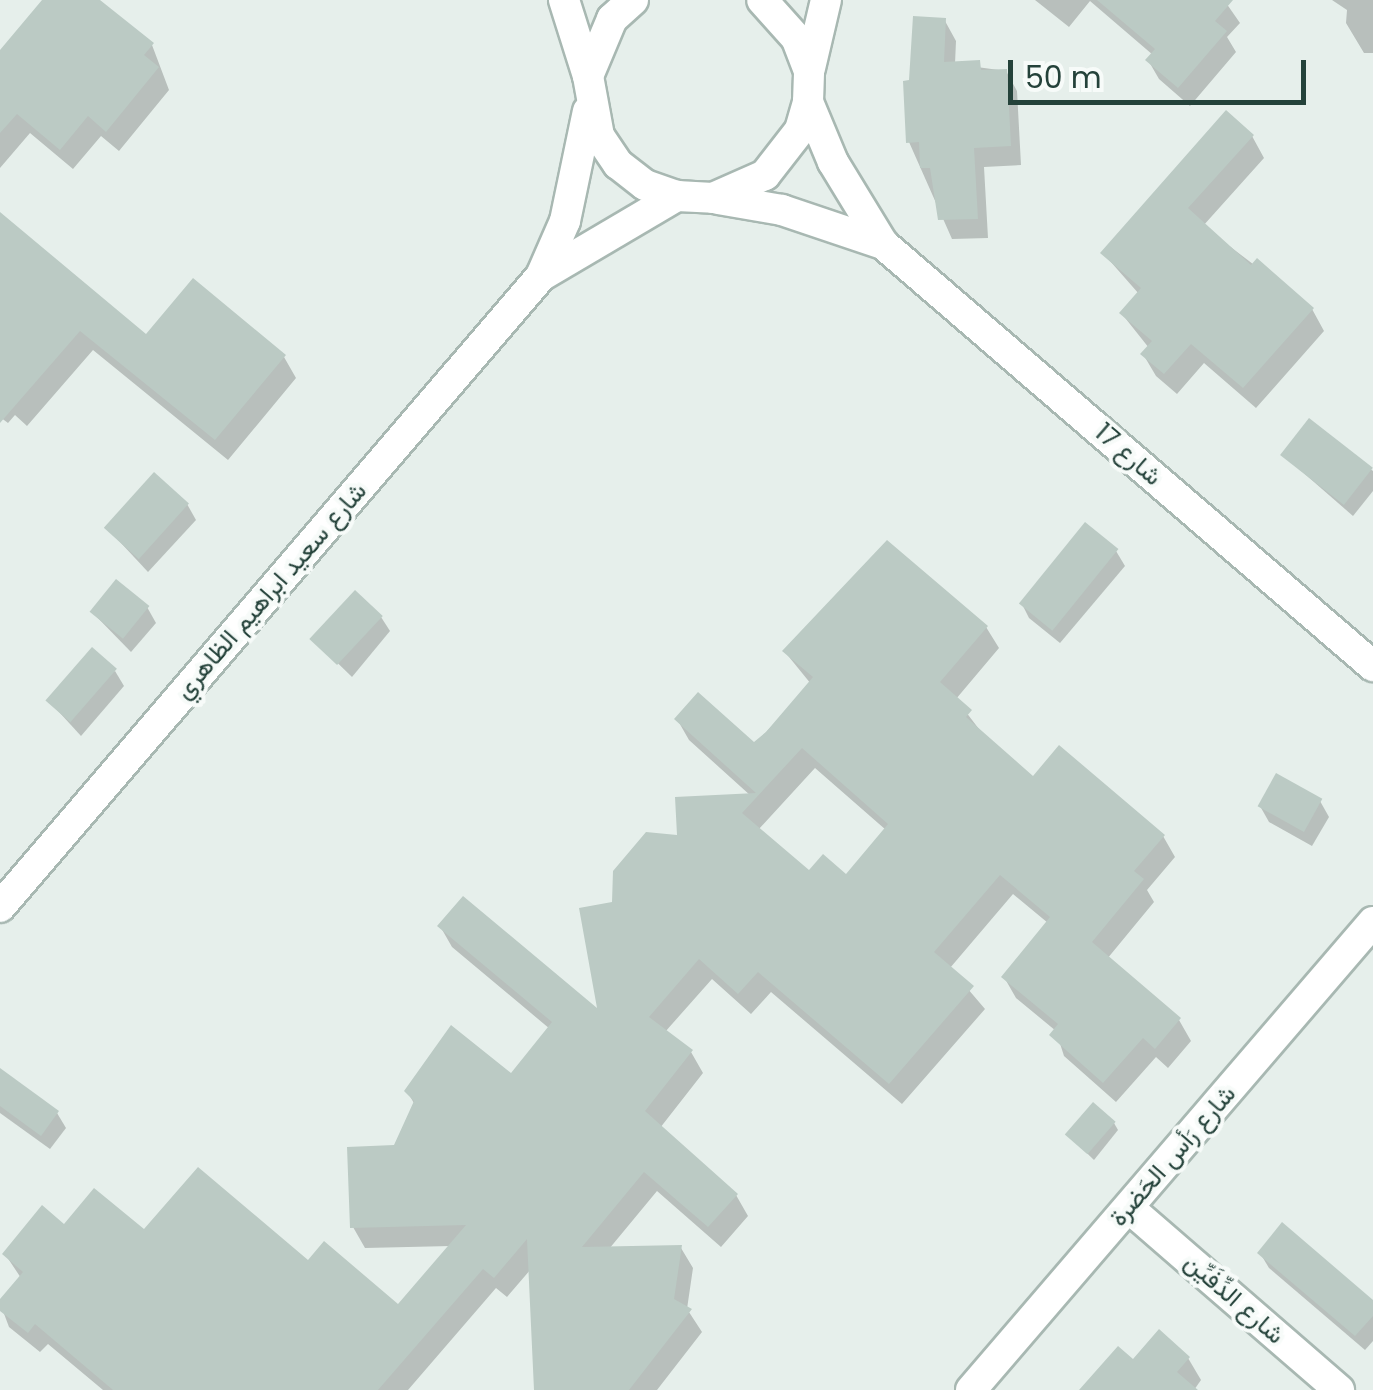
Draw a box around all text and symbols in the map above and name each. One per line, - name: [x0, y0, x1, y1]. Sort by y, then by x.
- scale bar: [1013, 40, 1310, 102]
- text: 50 m: [1025, 56, 1102, 99]
- street label: شارع 17: [1088, 418, 1168, 492]
- street label: شارع سعيد ابراهيم الظاهري: [169, 477, 373, 705]
- street label: شارع رَأس الحَضرة: [1104, 1079, 1242, 1233]
- street label: شارع الدِّفَيِّن: [1178, 1247, 1290, 1351]

